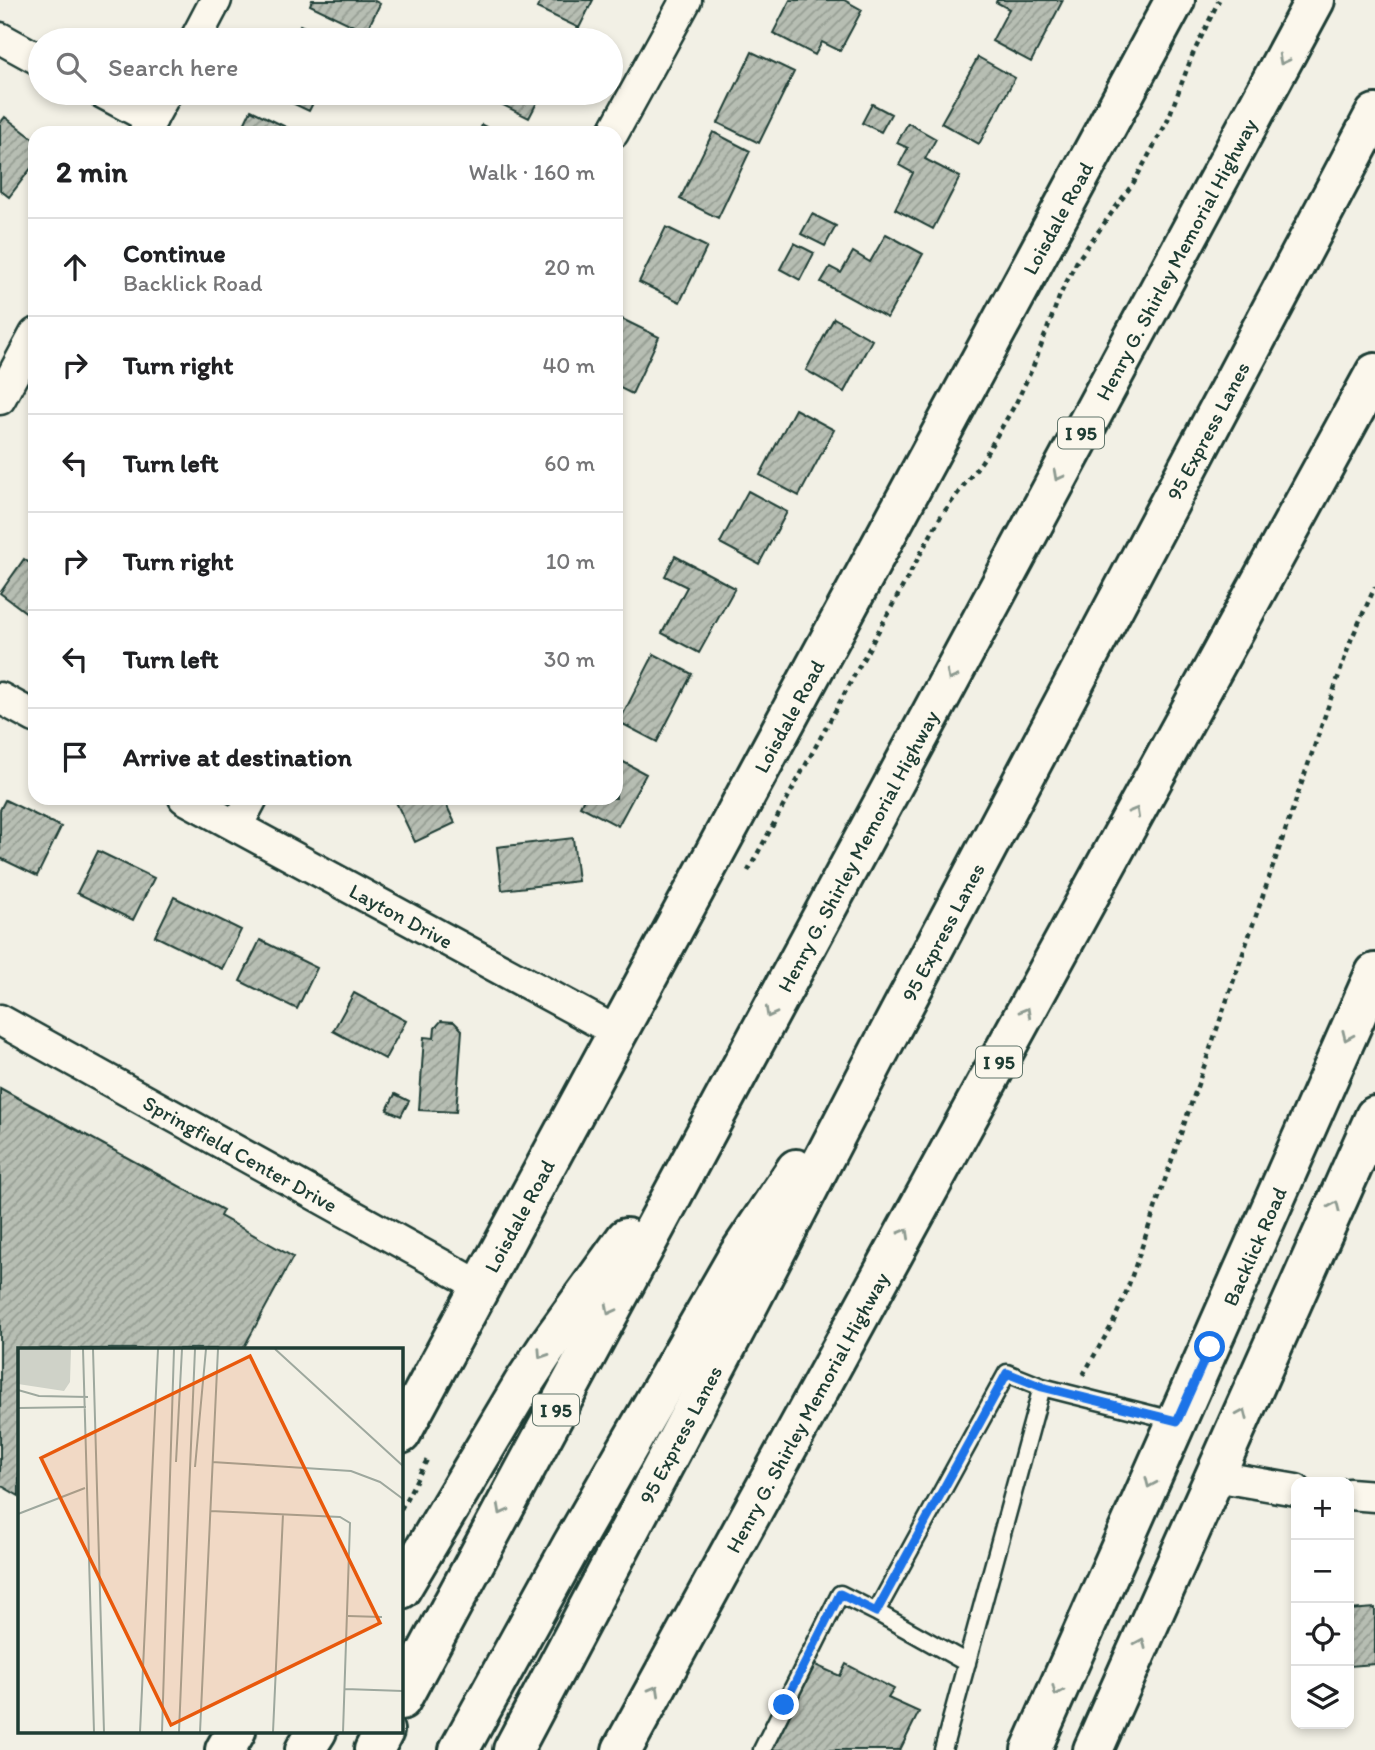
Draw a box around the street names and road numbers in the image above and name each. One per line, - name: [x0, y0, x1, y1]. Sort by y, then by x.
- street label: Henry G. Shirley Memorial Highway: [1090, 114, 1262, 404]
- street label: Loisdale Road: [1017, 157, 1098, 279]
- street label: 95 Express Lanes: [1161, 357, 1254, 504]
- road number: I 95: [1058, 418, 1104, 448]
- street label: Loisdale Road: [748, 655, 829, 777]
- street label: Henry G. Shirley Memorial Highway: [772, 706, 943, 996]
- street label: 95 Express Lanes: [896, 858, 989, 1005]
- street label: Layton Drive: [345, 877, 457, 953]
- road number: I 95: [976, 1046, 1022, 1078]
- street label: Springfield Center Drive: [139, 1089, 342, 1217]
- street label: Loisdale Road: [478, 1155, 560, 1277]
- street label: Backlick Road: [1217, 1182, 1292, 1310]
- street label: Henry G. Shirley Memorial Highway: [720, 1267, 894, 1557]
- street label: 95 Express Lanes: [633, 1361, 727, 1508]
- road number: I 95: [533, 1394, 579, 1426]

